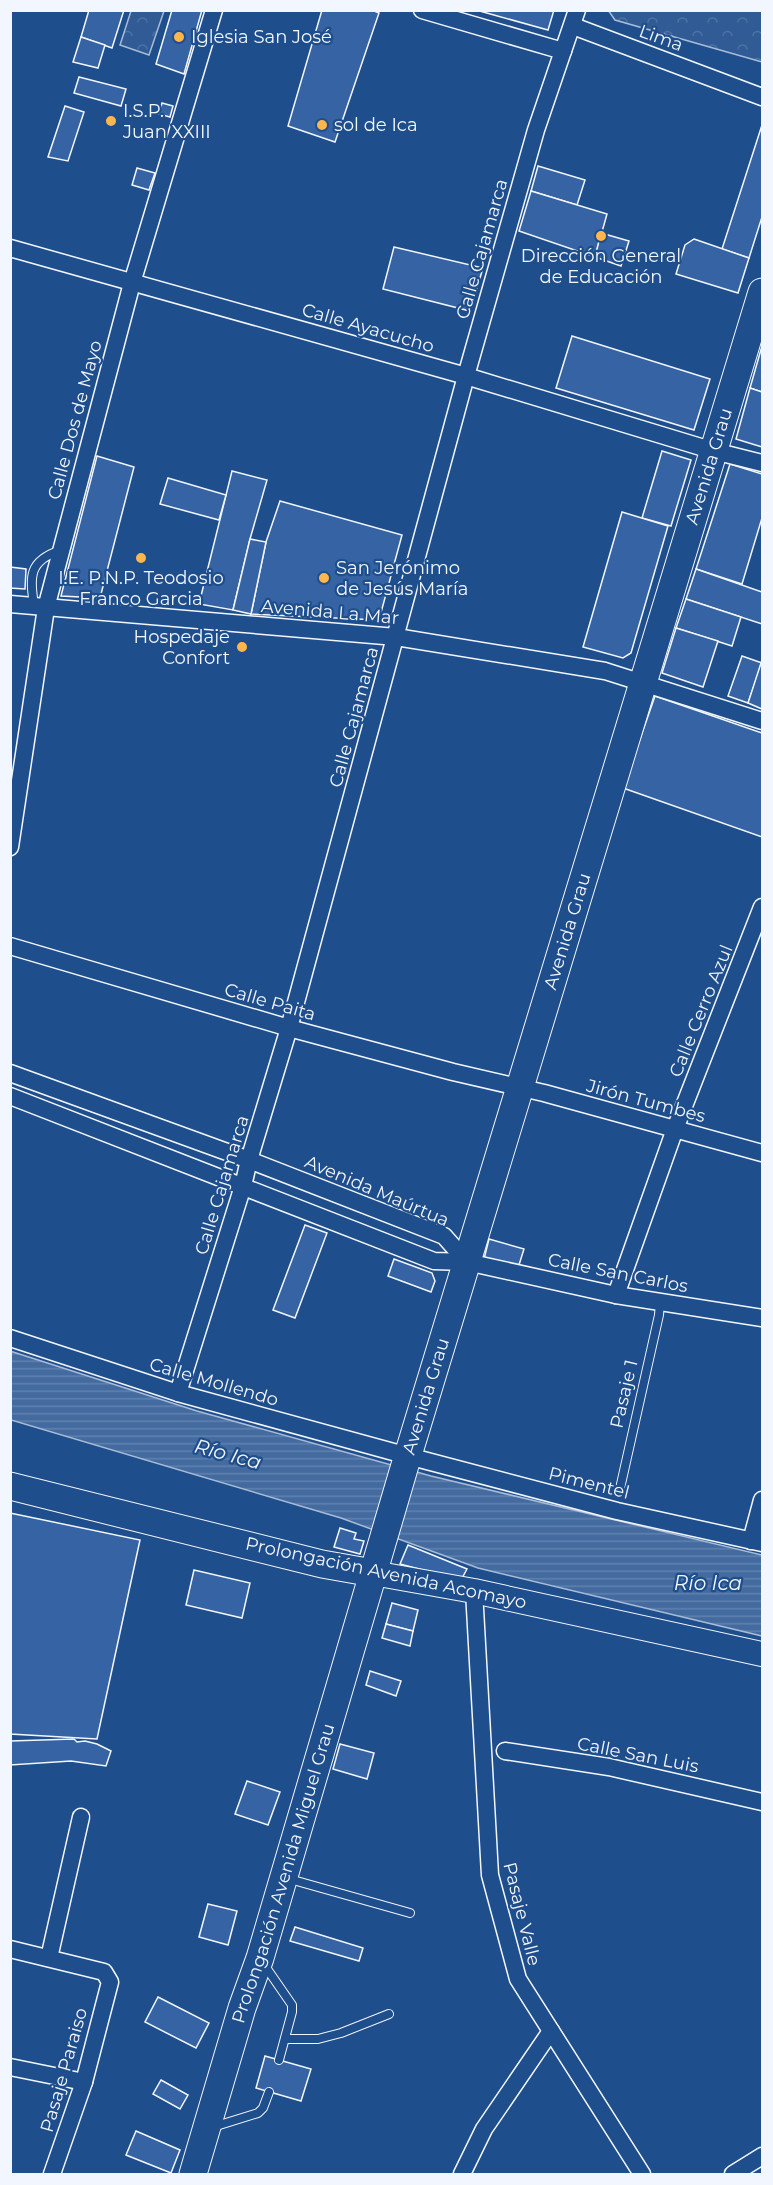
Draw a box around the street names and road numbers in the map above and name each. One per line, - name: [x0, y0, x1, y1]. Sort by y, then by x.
- street label: Lima: [636, 20, 686, 56]
- street label: Calle Cajamarca: [451, 176, 513, 322]
- street label: Calle Ayacucho: [299, 299, 437, 357]
- street label: Calle Dos de Mayo: [43, 338, 107, 502]
- street label: Avenida Grau: [681, 405, 737, 527]
- street label: Avenida La Mar: [260, 595, 400, 629]
- street label: Calle Cajamarca: [325, 644, 383, 790]
- street label: Avenida Grau: [539, 870, 596, 992]
- street label: Calle Cerro Azul: [664, 942, 738, 1080]
- street label: Calle Paita: [222, 978, 318, 1026]
- street label: Jirón Tumbes: [583, 1074, 708, 1127]
- street label: Calle Cajamarca: [190, 1113, 254, 1257]
- street label: Avenida Maúrtua: [301, 1151, 453, 1231]
- street label: Calle San Carlos: [546, 1249, 690, 1297]
- street label: Avenida Grau: [398, 1335, 454, 1457]
- street label: Calle Mollendo: [147, 1353, 281, 1411]
- street label: Pasaje 1: [605, 1358, 643, 1430]
- street label: Pimentel: [546, 1462, 632, 1504]
- street label: Prolongación Avenida Acomayo: [244, 1532, 528, 1614]
- street label: Prolongación Avenida Miguel Grau: [227, 1721, 339, 2026]
- street label: Calle San Luis: [575, 1732, 701, 1778]
- street label: Pasaje Valle: [499, 1860, 546, 1968]
- street label: Pasaje Paraiso: [36, 2005, 92, 2135]

